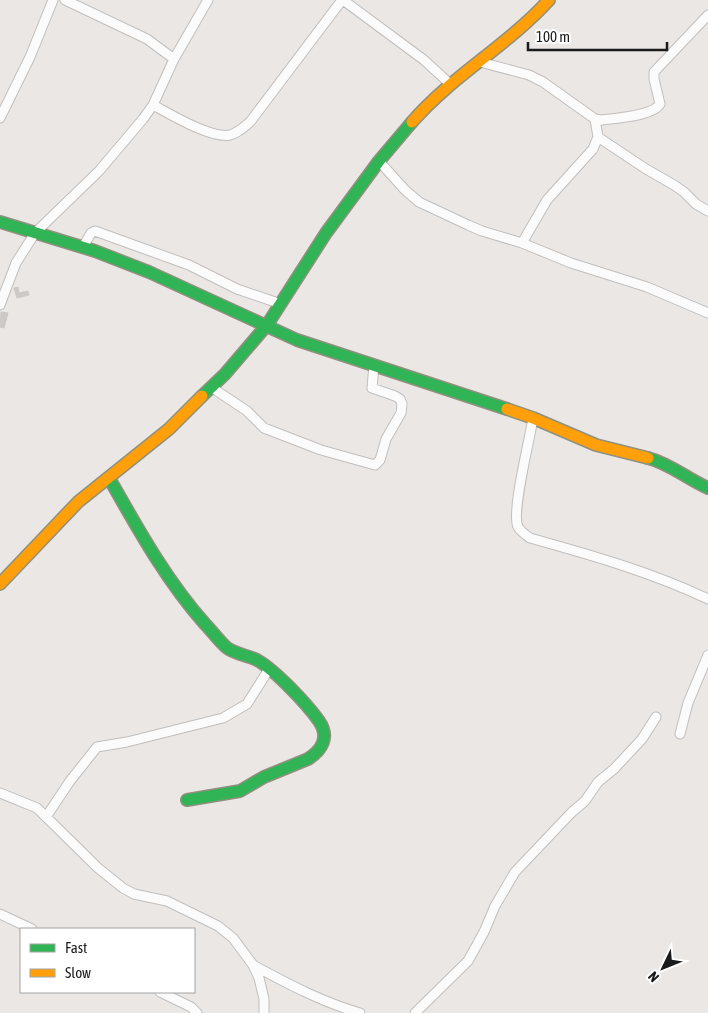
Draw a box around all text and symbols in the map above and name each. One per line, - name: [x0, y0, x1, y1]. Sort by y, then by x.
- scale bar: [528, 20, 667, 52]
- text: 100 m: [536, 28, 570, 45]
- legend: [20, 928, 195, 993]
- text: Fast: [65, 939, 87, 956]
- north arrow: [638, 943, 688, 993]
- text: Slow: [65, 964, 91, 981]
- text: N: [645, 968, 662, 985]

